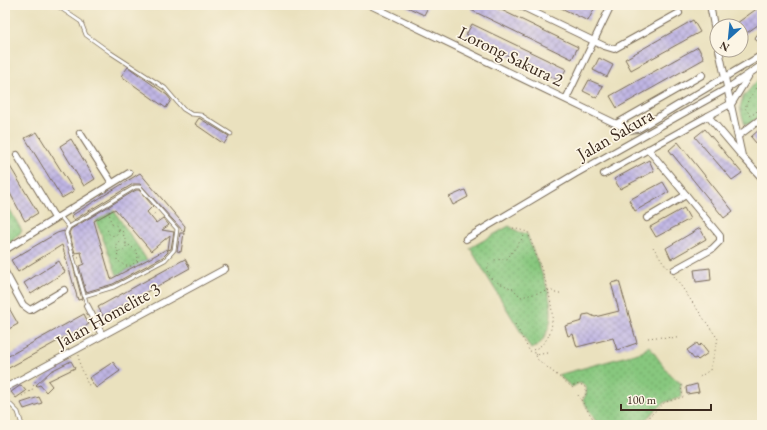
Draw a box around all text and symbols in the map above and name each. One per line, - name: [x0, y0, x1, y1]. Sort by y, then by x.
- north arrow: [709, 18, 749, 58]
- street label: Lorong Sakura 2: [455, 21, 568, 92]
- text: N: [717, 39, 732, 55]
- street label: Jalan Sakura: [571, 102, 658, 166]
- street label: Jalan Homelite 3: [50, 277, 164, 354]
- scale bar: [621, 386, 711, 412]
- text: 100 m: [627, 392, 657, 408]

